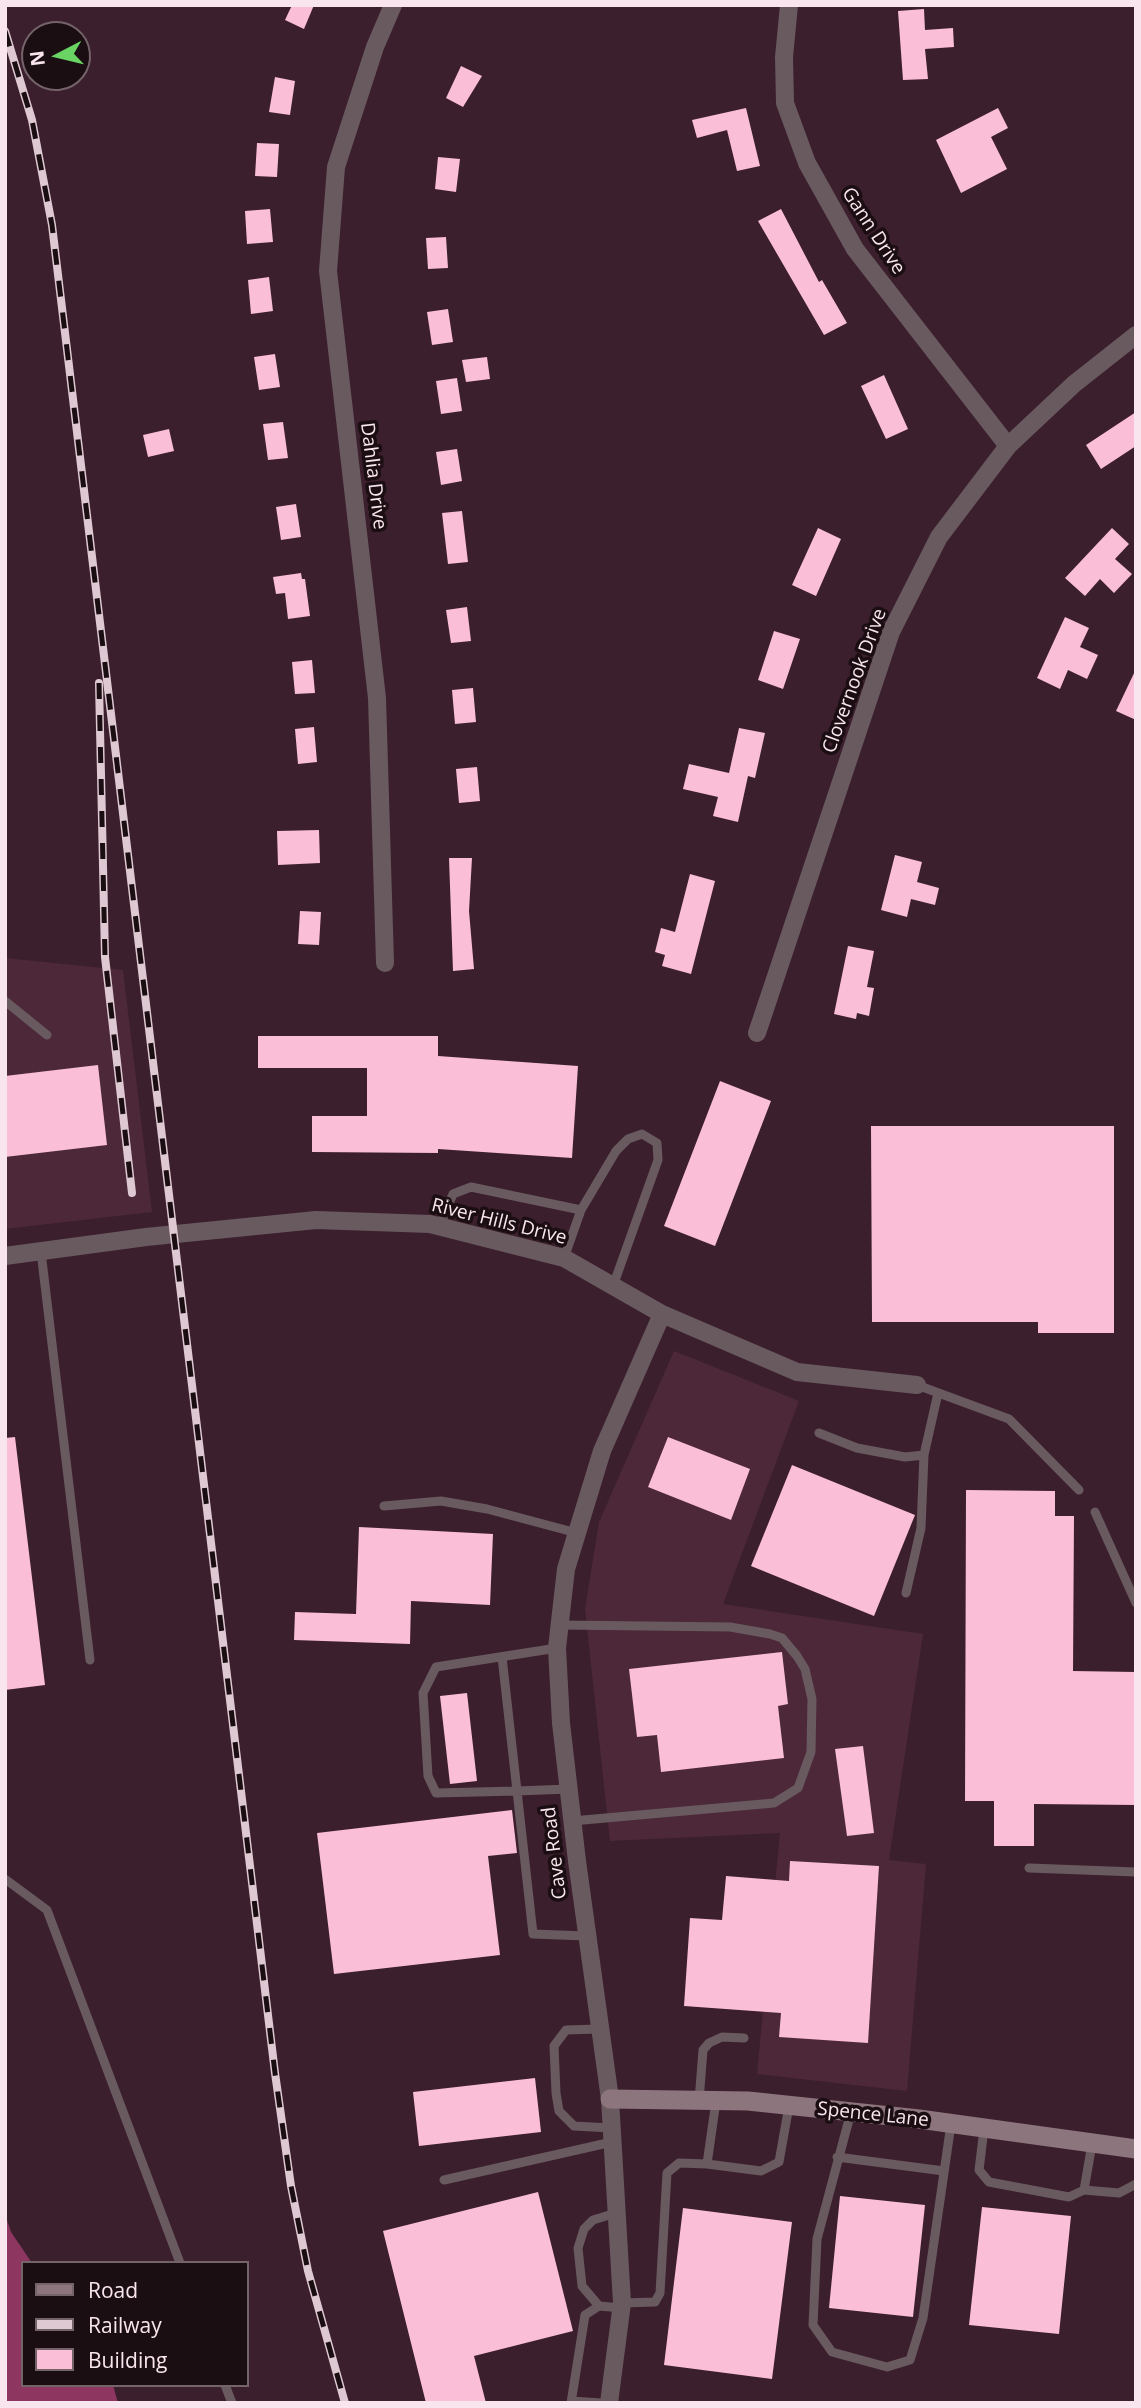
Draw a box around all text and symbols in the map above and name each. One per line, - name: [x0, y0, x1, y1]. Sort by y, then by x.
- north arrow: [21, 21, 91, 91]
- text: N: [23, 49, 51, 68]
- street label: Gann Drive: [836, 183, 910, 279]
- street label: Dahlia Drive: [355, 421, 391, 531]
- street label: Clovernook Drive: [818, 606, 892, 756]
- street label: River Hills Drive: [429, 1194, 569, 1250]
- street label: Cave Road: [538, 1805, 572, 1901]
- street label: Spence Lane: [816, 2098, 930, 2132]
- legend: [21, 2261, 248, 2387]
- text: Road: [88, 2276, 138, 2304]
- text: Railway: [88, 2311, 162, 2339]
- text: Building: [88, 2346, 167, 2374]

